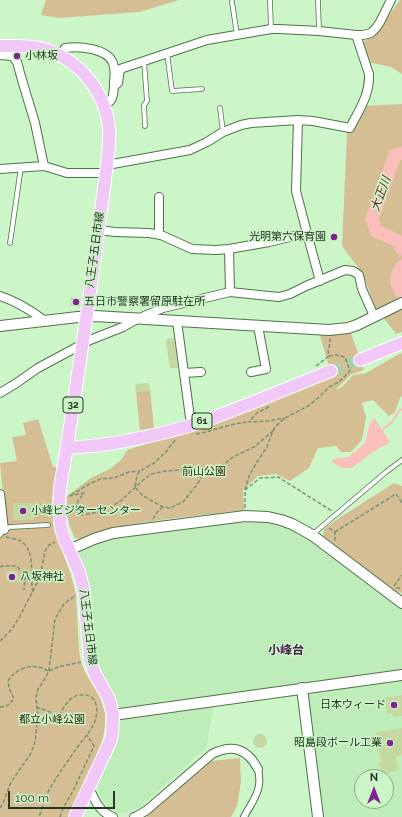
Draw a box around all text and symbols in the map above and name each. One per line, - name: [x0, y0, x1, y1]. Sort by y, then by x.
- place label: 小林坂: [25, 49, 58, 63]
- marker: 小林坂: [12, 51, 22, 61]
- water label: 大正川: [368, 175, 394, 213]
- street label: 八王子五日市線: [83, 211, 107, 289]
- place label: 光明第六保育園: [249, 230, 326, 244]
- marker: 光明第六保育園: [329, 232, 339, 242]
- place label: 五日市警察署留原駐在所: [84, 295, 205, 309]
- marker: 五日市警察署留原駐在所: [71, 297, 81, 307]
- road number: 32: [63, 397, 83, 413]
- road number: 61: [192, 413, 212, 429]
- park label: 前山公園: [182, 465, 226, 479]
- place label: 小峰ビジターセンター: [31, 504, 141, 518]
- marker: 小峰ビジターセンター: [18, 506, 28, 516]
- place label: 八坂神社: [20, 570, 64, 584]
- marker: 八坂神社: [7, 572, 17, 582]
- street label: 八王子五日市線: [77, 588, 99, 666]
- district label: 小峰台: [268, 643, 304, 657]
- place label: 日本ウィード: [320, 698, 386, 712]
- marker: 日本ウィード: [389, 700, 399, 710]
- park label: 都立小峰公園: [19, 713, 85, 727]
- place label: 昭島段ボール工業: [294, 736, 382, 750]
- marker: 昭島段ボール工業: [385, 738, 395, 748]
- north arrow: [354, 769, 394, 809]
- text: N: [370, 771, 378, 784]
- scale bar: [10, 783, 117, 809]
- text: 100 m: [15, 791, 49, 805]

